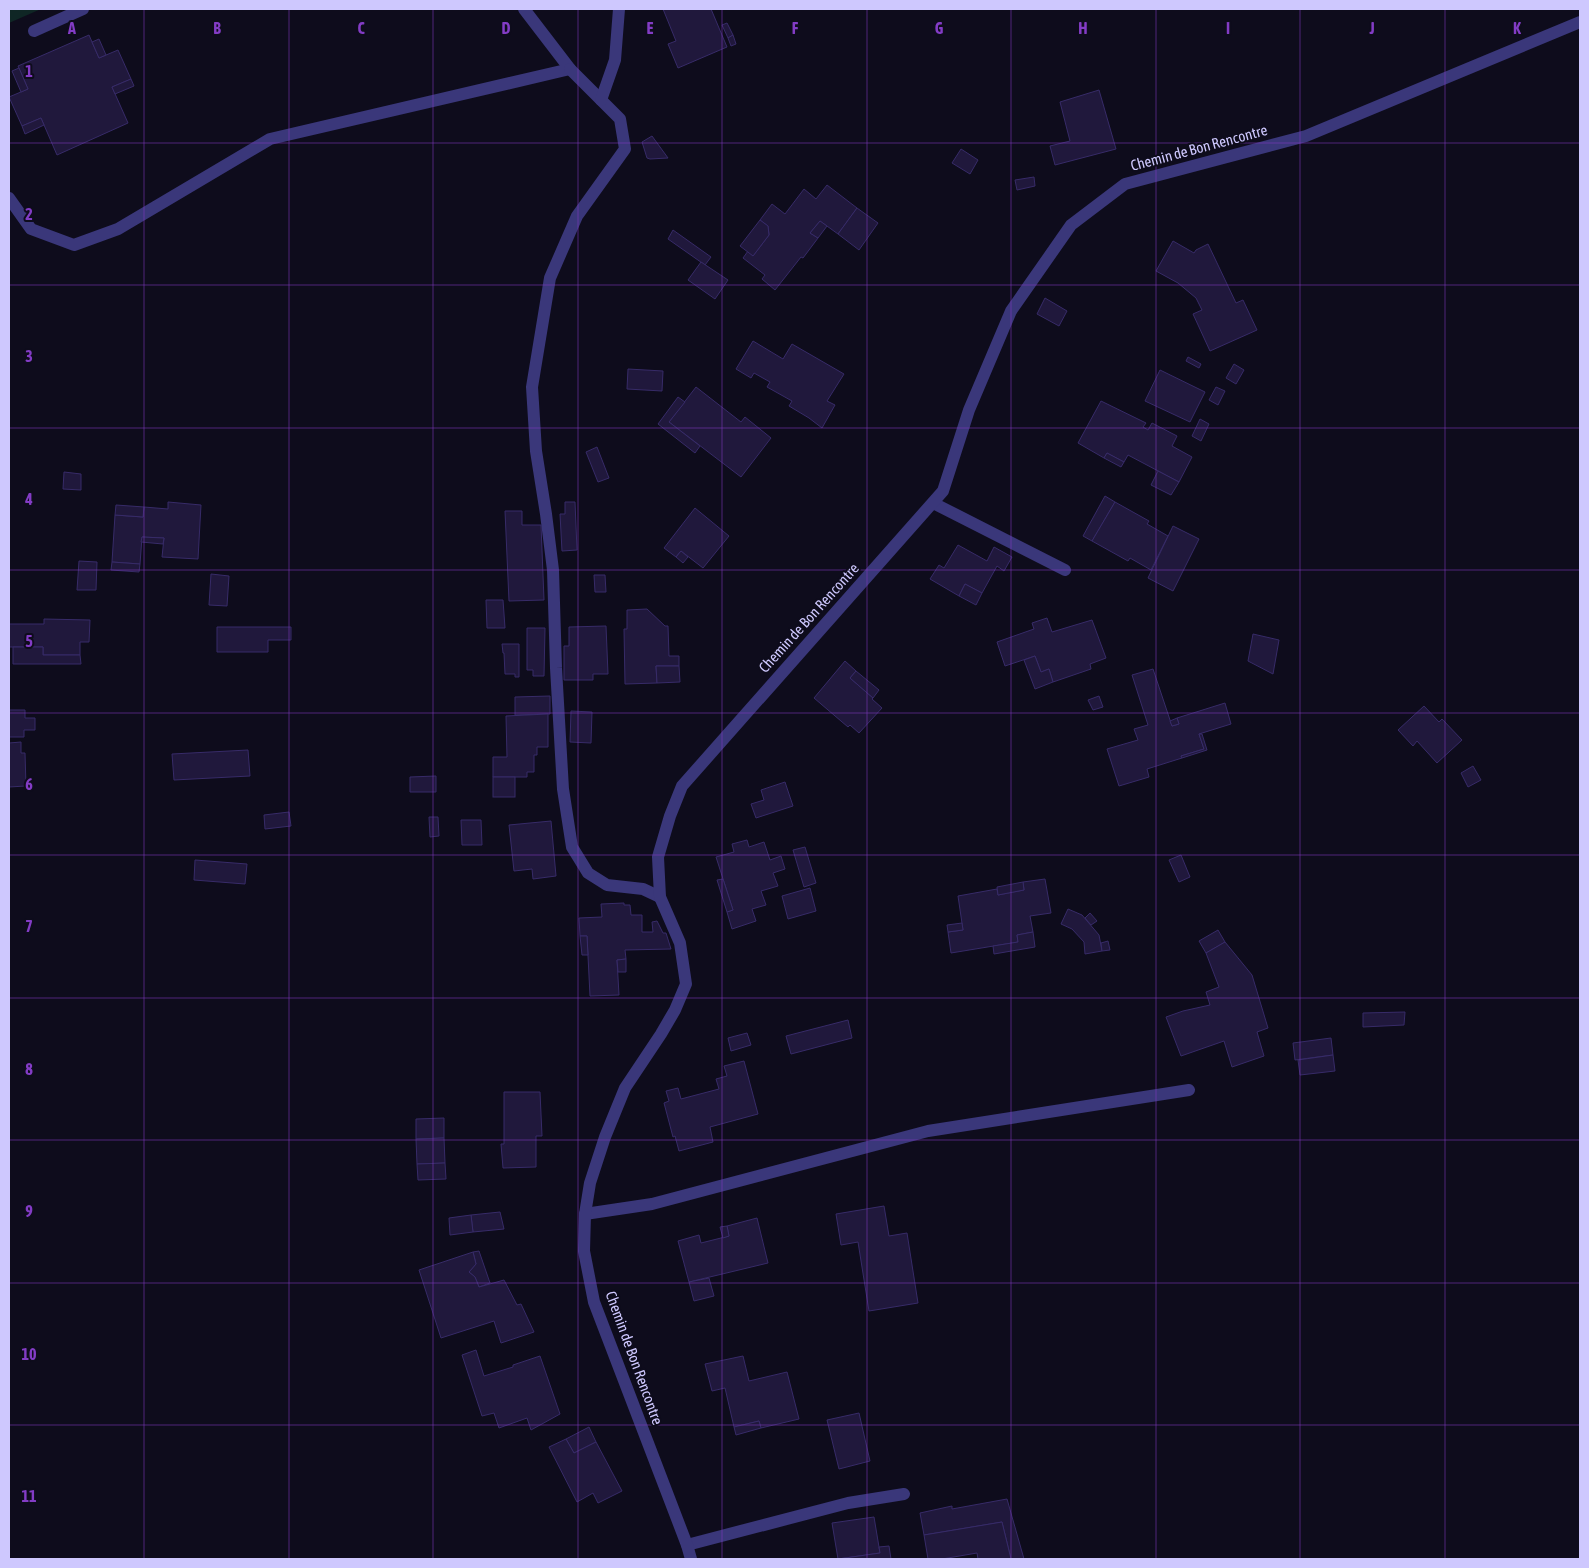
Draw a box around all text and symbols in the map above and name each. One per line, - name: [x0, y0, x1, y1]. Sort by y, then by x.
- text: A: [67, 19, 76, 37]
- text: B: [213, 19, 221, 37]
- text: C: [357, 19, 365, 37]
- text: D: [502, 19, 511, 37]
- text: E: [647, 19, 654, 37]
- text: F: [792, 19, 799, 37]
- text: G: [935, 19, 944, 37]
- text: H: [1078, 19, 1088, 37]
- text: I: [1226, 19, 1230, 37]
- text: J: [1368, 19, 1375, 37]
- text: K: [1513, 19, 1521, 37]
- text: 1: [25, 62, 33, 80]
- street label: Chemin de Bon Rencontre: [1129, 121, 1269, 174]
- text: 2: [25, 205, 33, 223]
- text: 3: [25, 347, 33, 365]
- text: 4: [24, 490, 33, 508]
- street label: Chemin de Bon Rencontre: [755, 559, 862, 676]
- text: 5: [25, 632, 33, 650]
- text: 6: [25, 775, 33, 793]
- text: 7: [25, 917, 33, 935]
- text: 8: [25, 1060, 33, 1078]
- text: 9: [25, 1202, 33, 1220]
- street label: Chemin de Bon Rencontre: [602, 1289, 667, 1427]
- text: 10: [21, 1345, 37, 1363]
- text: 11: [21, 1487, 37, 1505]

